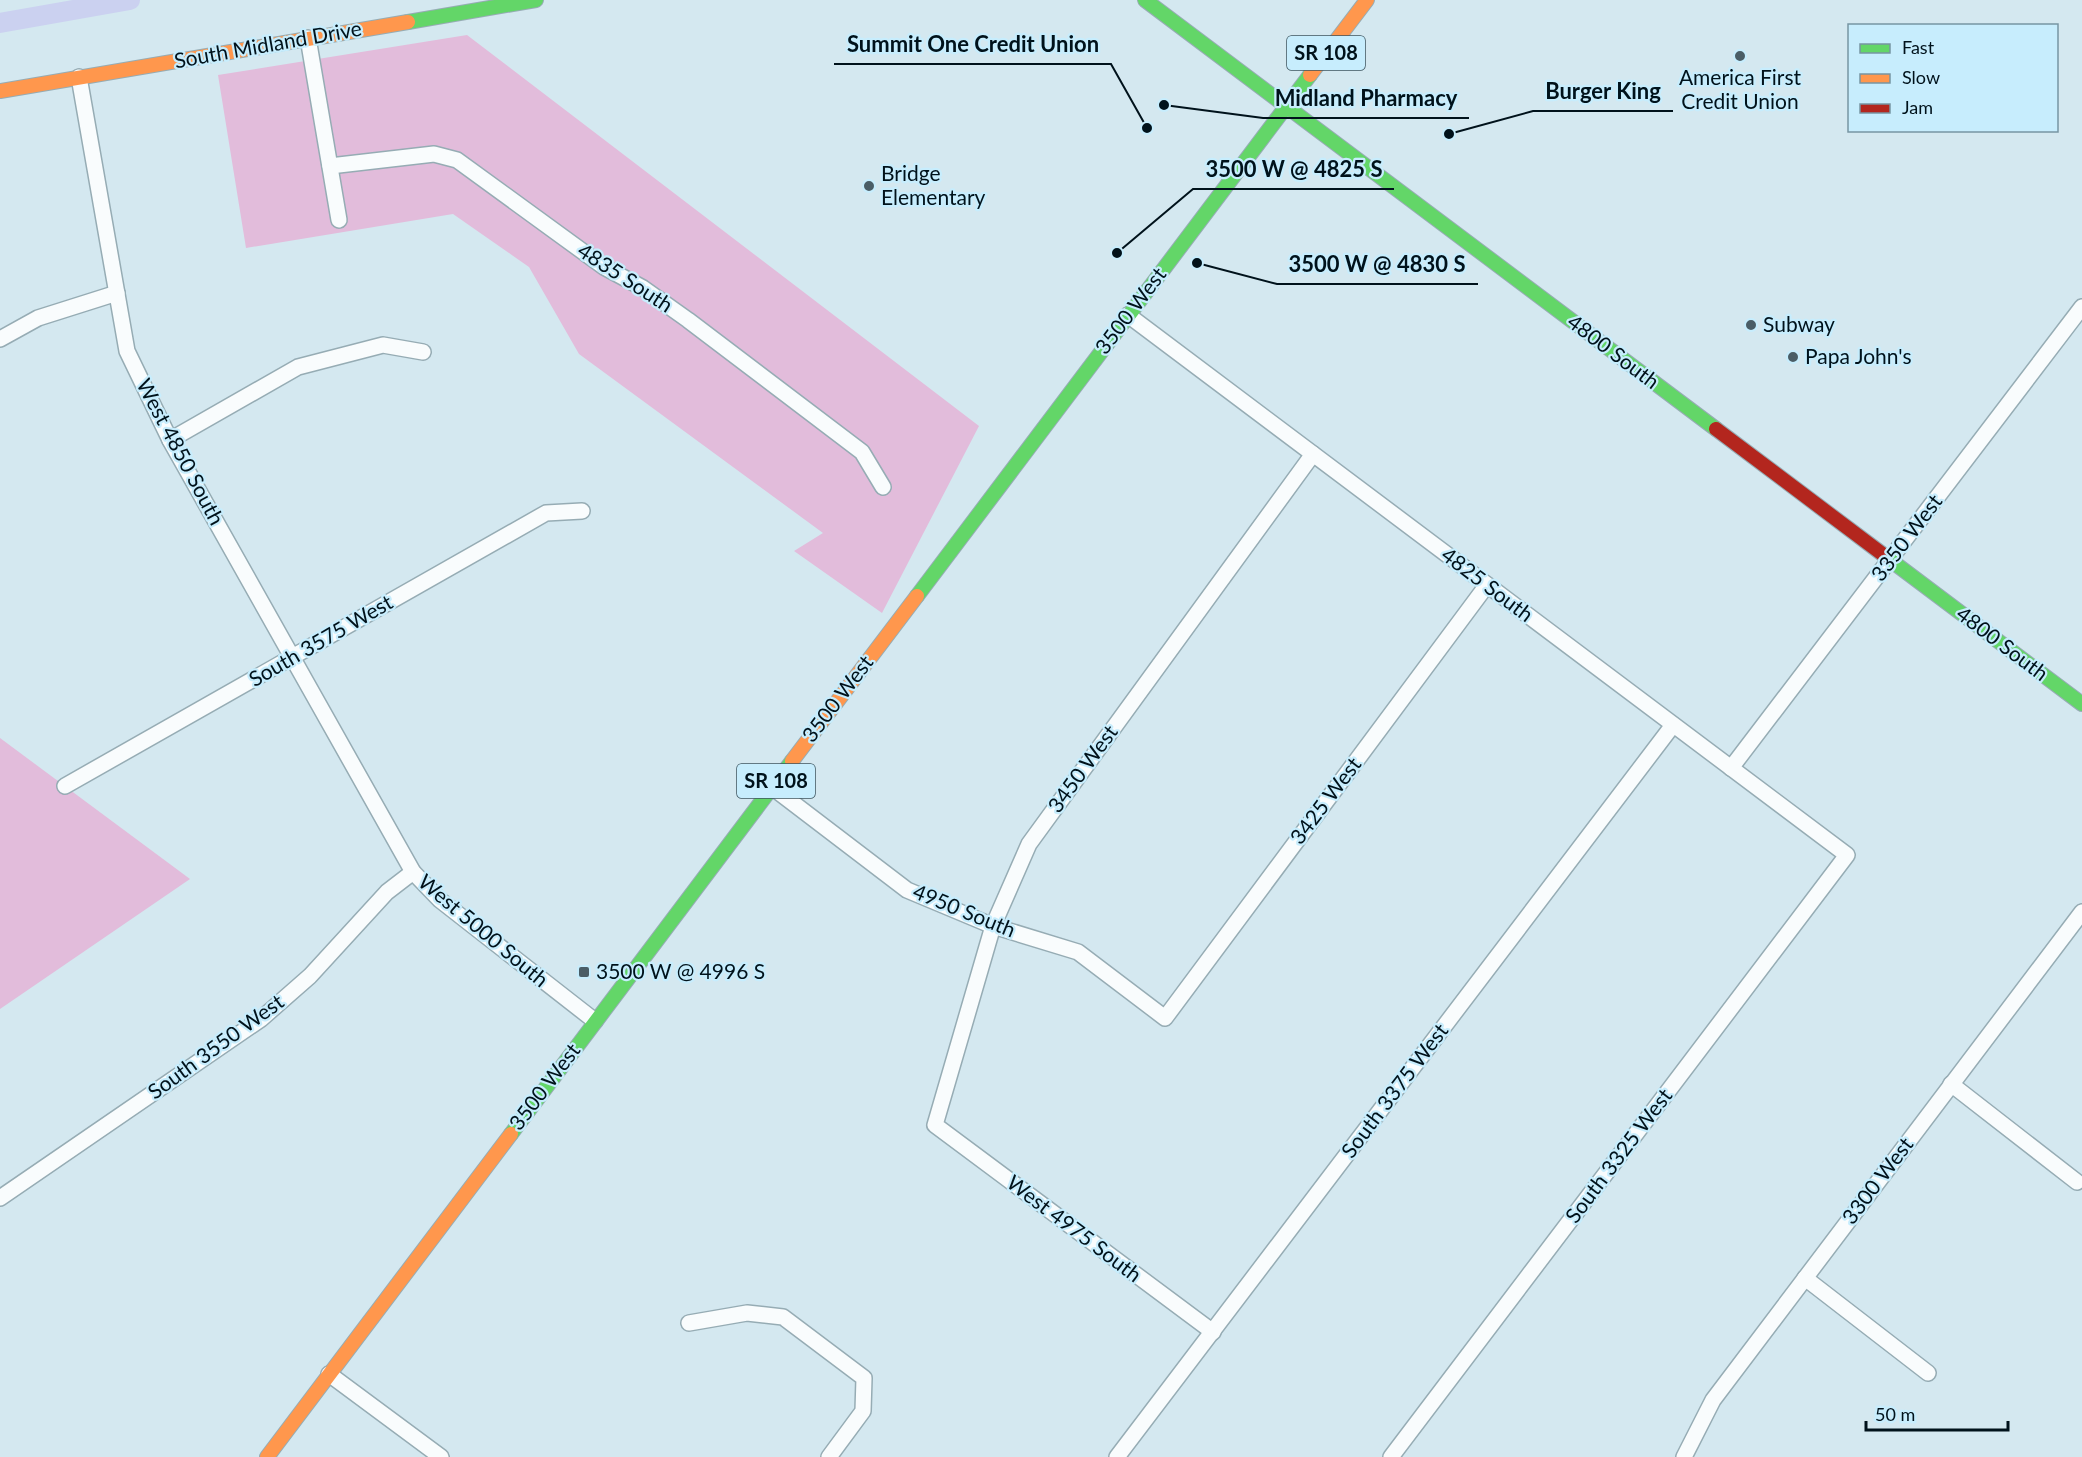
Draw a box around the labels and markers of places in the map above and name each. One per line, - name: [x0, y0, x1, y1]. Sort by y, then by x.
- callout: Summit One Credit Union: [834, 24, 1111, 64]
- marker: America First Credit Union: [1733, 49, 1747, 63]
- place label: America First Credit Union: [1679, 64, 1802, 113]
- callout: Burger King: [1533, 71, 1673, 111]
- callout: Midland Pharmacy: [1263, 78, 1469, 118]
- callout: 3500 W @ 4825 S: [1193, 149, 1394, 189]
- place label: Bridge Elementary: [881, 160, 986, 209]
- marker: Bridge Elementary: [862, 179, 876, 193]
- callout: 3500 W @ 4830 S: [1277, 244, 1478, 284]
- place label: Subway: [1763, 311, 1835, 336]
- marker: Subway: [1744, 318, 1758, 332]
- place label: Papa John's: [1805, 343, 1912, 368]
- marker: Papa John's: [1786, 350, 1800, 364]
- place label: 3500 W @ 4996 S: [596, 958, 765, 983]
- marker: 3500 W @ 4996 S: [577, 965, 591, 979]

